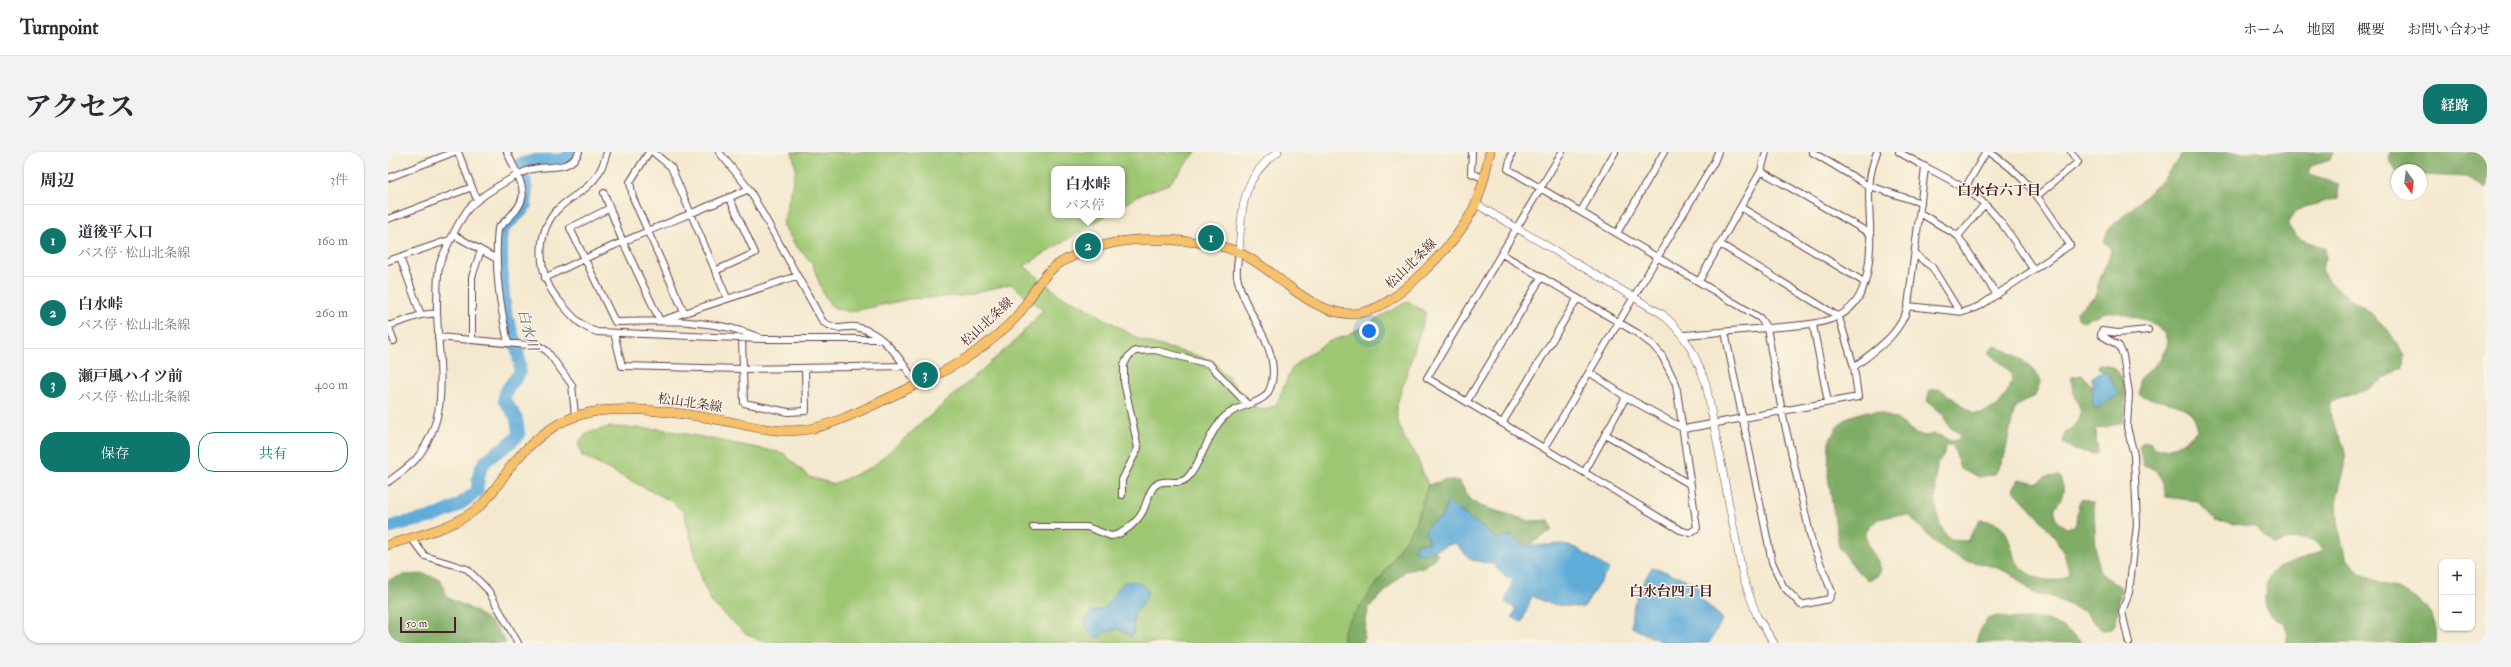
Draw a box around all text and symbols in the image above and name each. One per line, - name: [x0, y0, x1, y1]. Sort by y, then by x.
- text: Turnpoint: [20, 16, 98, 40]
- text: ホーム: [2243, 21, 2285, 38]
- text: 地図: [2307, 21, 2335, 38]
- text: 概要: [2357, 21, 2385, 38]
- text: お問い合わせ: [2407, 21, 2491, 38]
- button: 経路: [2423, 84, 2487, 124]
- text: アクセス: [24, 90, 135, 125]
- north arrow: [2391, 164, 2427, 200]
- popup: [1051, 166, 1125, 218]
- text: 周辺: [40, 170, 74, 191]
- text: 3件: [330, 172, 348, 188]
- text: 白水峠: [1065, 175, 1111, 194]
- district label: 白水台六丁目: [1957, 182, 2041, 199]
- text: バス停: [1065, 197, 1105, 213]
- text: 道後平入口: [78, 223, 153, 242]
- pin: 1: [1198, 223, 1224, 253]
- pin: 2: [1075, 231, 1101, 261]
- text: 1: [51, 233, 55, 249]
- text: 160 m: [317, 233, 348, 249]
- street label: 松山北条線: [1382, 236, 1440, 292]
- text: バス停 · 松山北条線: [78, 245, 190, 261]
- street label: 松山北条線: [958, 294, 1016, 350]
- text: 白水峠: [78, 295, 123, 314]
- text: 2: [50, 305, 56, 321]
- text: 260 m: [315, 305, 348, 321]
- water label: 白水川: [514, 308, 542, 354]
- text: バス停 · 松山北条線: [78, 317, 190, 333]
- your location: [1359, 321, 1379, 341]
- pin: 3: [912, 360, 938, 390]
- text: 瀬戸風ハイツ前: [78, 367, 183, 386]
- text: 3: [51, 377, 56, 393]
- text: 400 m: [315, 377, 348, 393]
- text: バス停 · 松山北条線: [78, 389, 190, 405]
- street label: 松山北条線: [657, 391, 723, 415]
- button: 保存: [40, 432, 190, 472]
- button: 共有: [198, 432, 348, 472]
- map controls: [2439, 559, 2475, 631]
- button: +: [2439, 559, 2475, 595]
- district label: 白水台四丁目: [1629, 583, 1713, 600]
- button: −: [2439, 595, 2475, 631]
- scale bar: [400, 615, 456, 634]
- text: 50 m: [406, 617, 427, 630]

